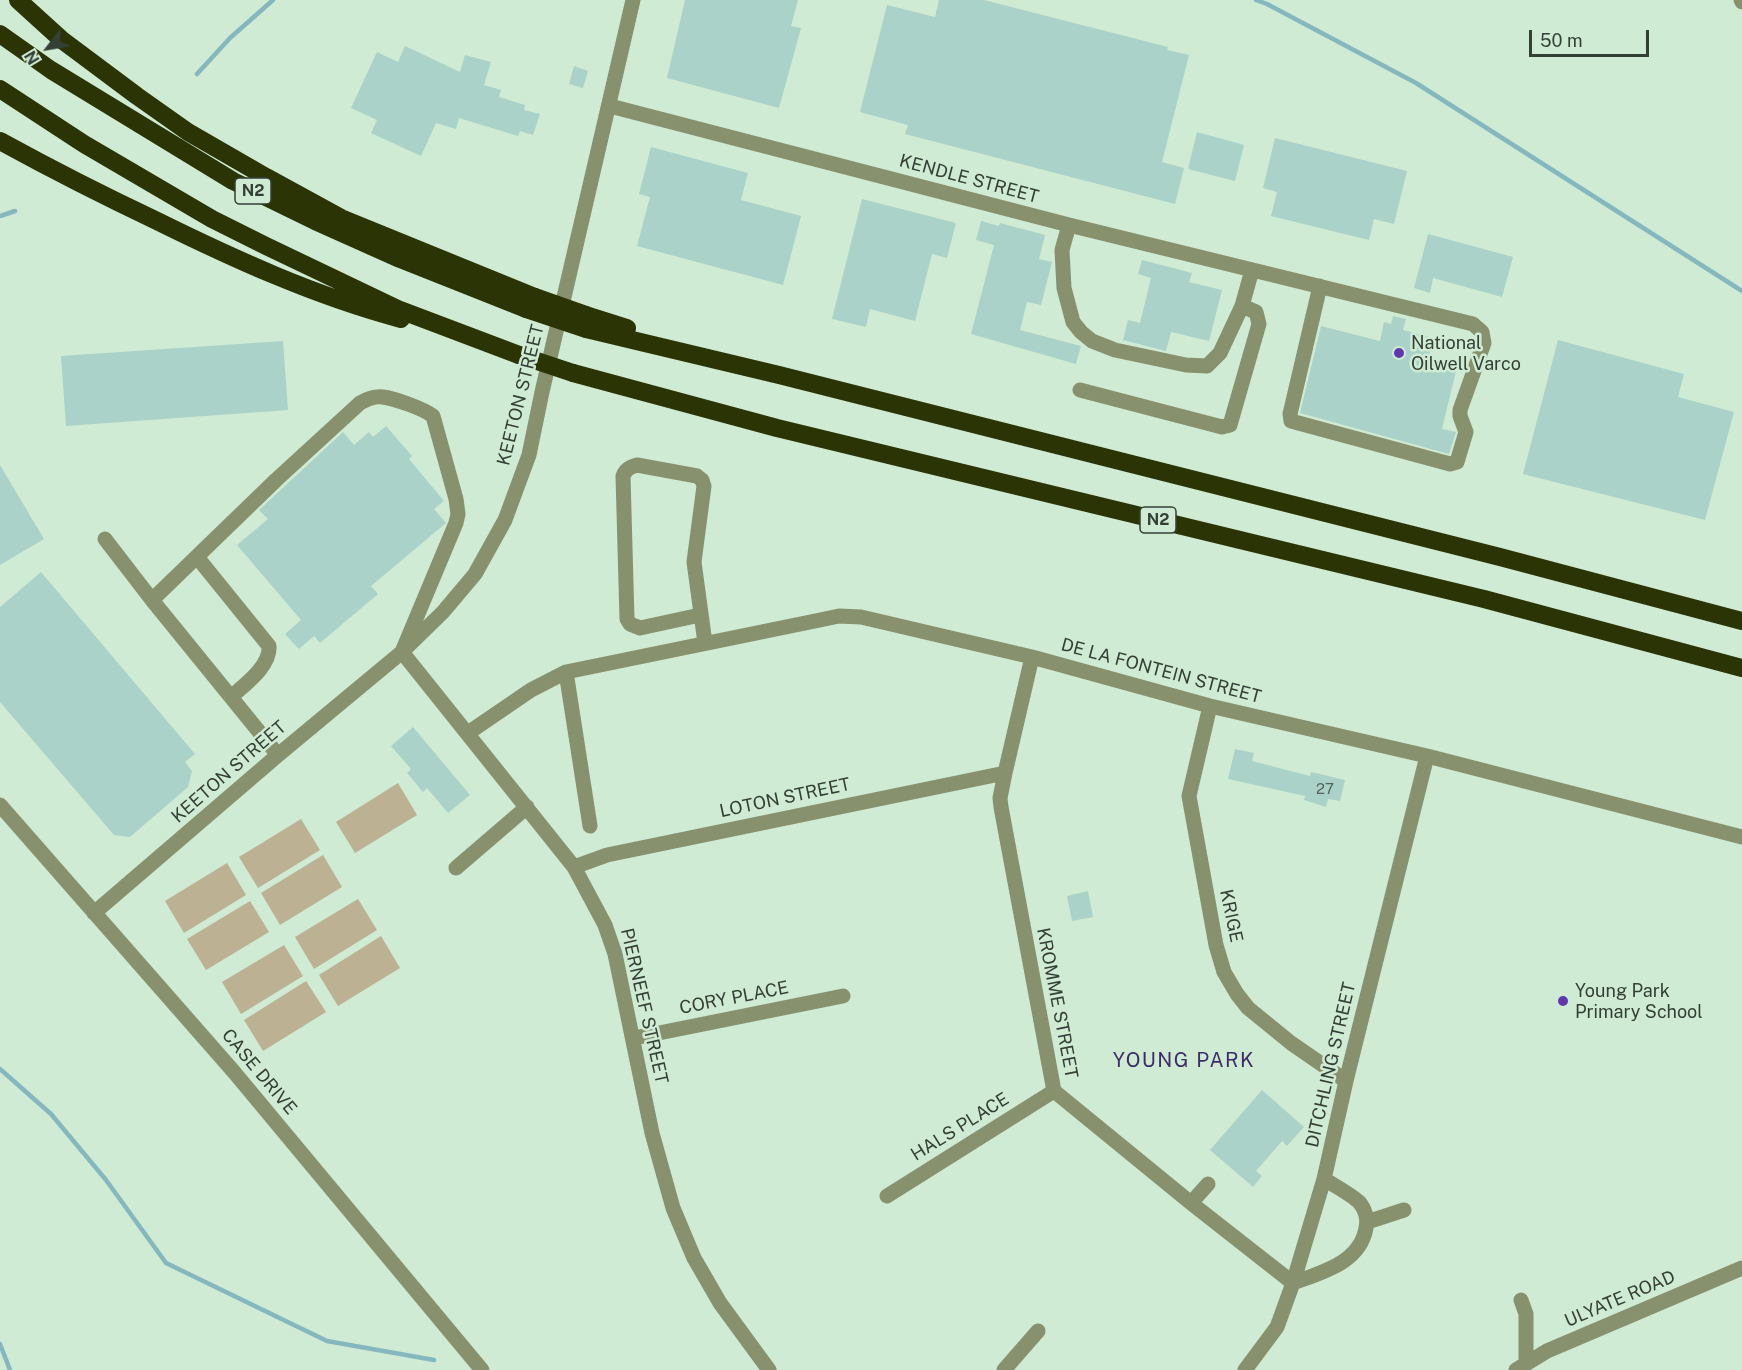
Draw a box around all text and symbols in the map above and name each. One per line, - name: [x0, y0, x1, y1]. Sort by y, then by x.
- north arrow: [18, 18, 78, 78]
- scale bar: [1532, 18, 1652, 56]
- text: 50 m: [1540, 30, 1583, 51]
- text: N: [21, 47, 44, 68]
- street label: KENDLE STREET: [897, 150, 1041, 208]
- road number: N2: [235, 178, 271, 204]
- street label: KEETON STREET: [493, 322, 549, 468]
- place label: National Oilwell Varco: [1411, 332, 1521, 374]
- marker: National Oilwell Varco: [1392, 346, 1406, 360]
- road number: N2: [1140, 507, 1176, 533]
- street label: DE LA FONTEIN STREET: [1059, 634, 1263, 708]
- street label: KEETON STREET: [167, 716, 291, 828]
- street label: LOTON STREET: [718, 774, 852, 822]
- house number: 27: [1316, 780, 1334, 798]
- street label: KRIGE: [1215, 887, 1247, 945]
- street label: PIERNEEF STREET: [616, 926, 672, 1086]
- street label: KROMME STREET: [1032, 926, 1082, 1080]
- street label: CORY PLACE: [678, 977, 790, 1019]
- street label: DITCHLING STREET: [1301, 980, 1361, 1150]
- place label: Young Park Primary School: [1575, 980, 1703, 1022]
- marker: Young Park Primary School: [1556, 994, 1570, 1008]
- street label: CASE DRIVE: [217, 1025, 301, 1119]
- district label: YOUNG PARK: [1113, 1049, 1255, 1073]
- street label: HALS PLACE: [907, 1088, 1013, 1166]
- street label: ULYATE ROAD: [1561, 1266, 1679, 1332]

